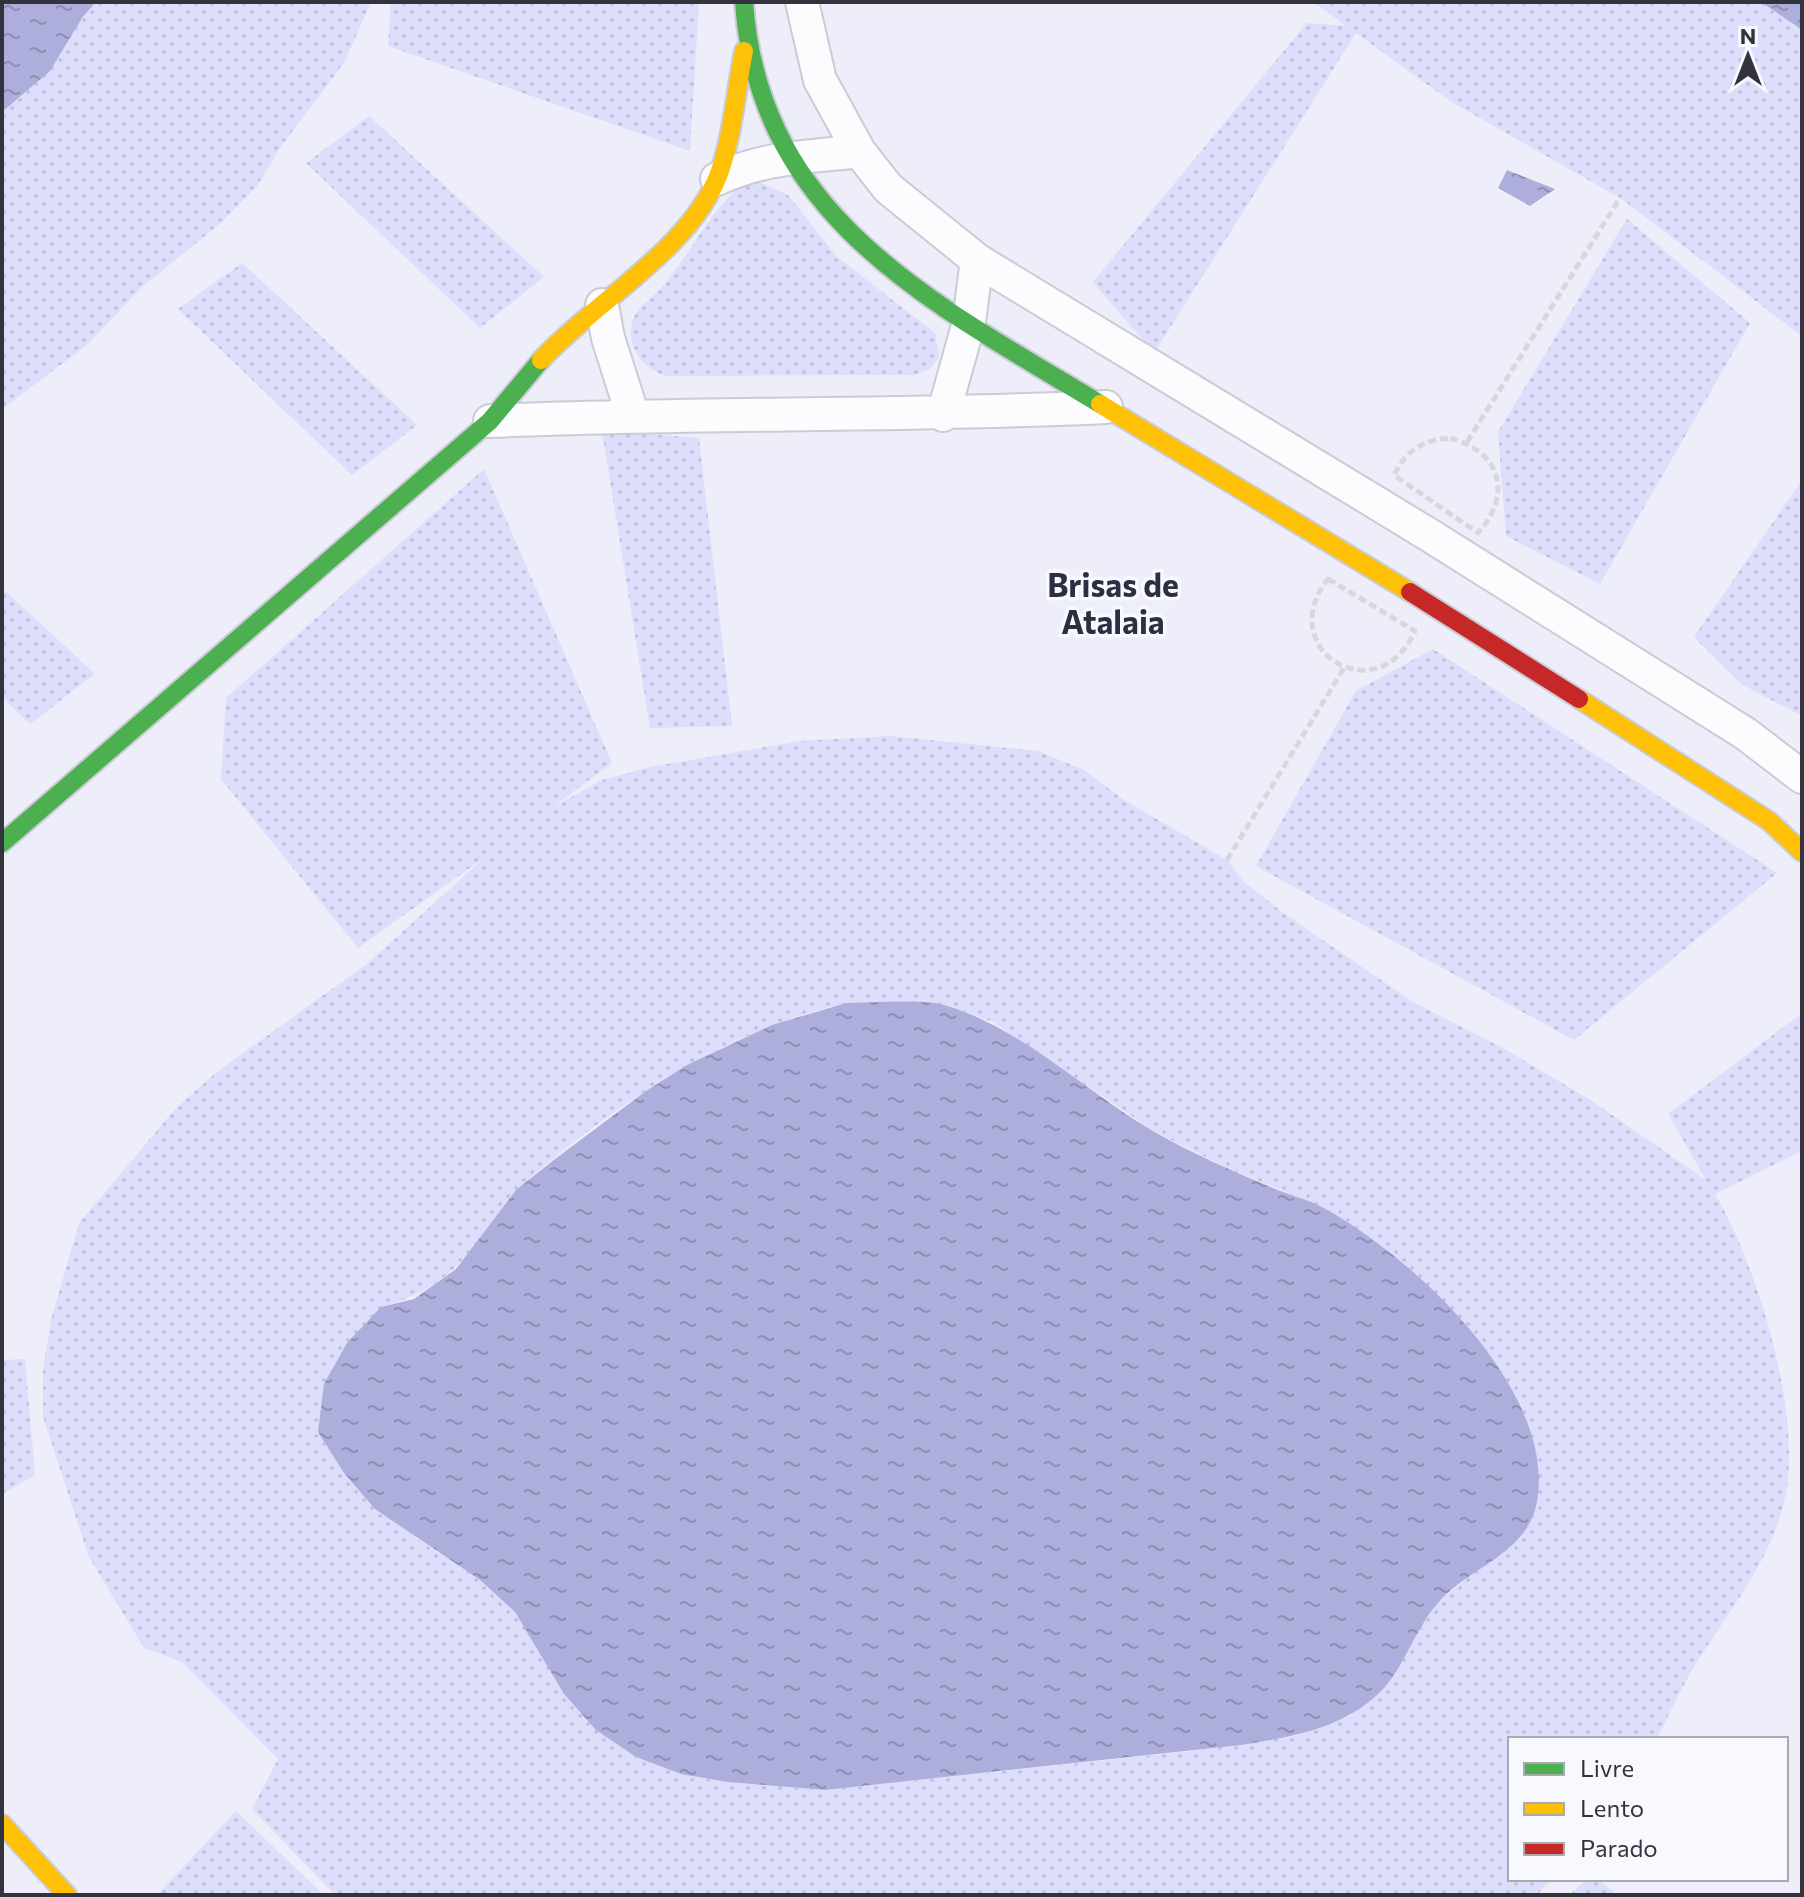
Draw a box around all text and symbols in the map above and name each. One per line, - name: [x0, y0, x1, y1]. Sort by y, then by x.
- north arrow: [1708, 16, 1788, 96]
- text: N: [1740, 22, 1756, 49]
- district label: Brisas de Atalaia: [1047, 564, 1179, 641]
- legend: [1508, 1737, 1788, 1881]
- text: Livre: [1580, 1753, 1634, 1782]
- text: Lento: [1580, 1793, 1644, 1822]
- text: Parado: [1580, 1833, 1658, 1862]

